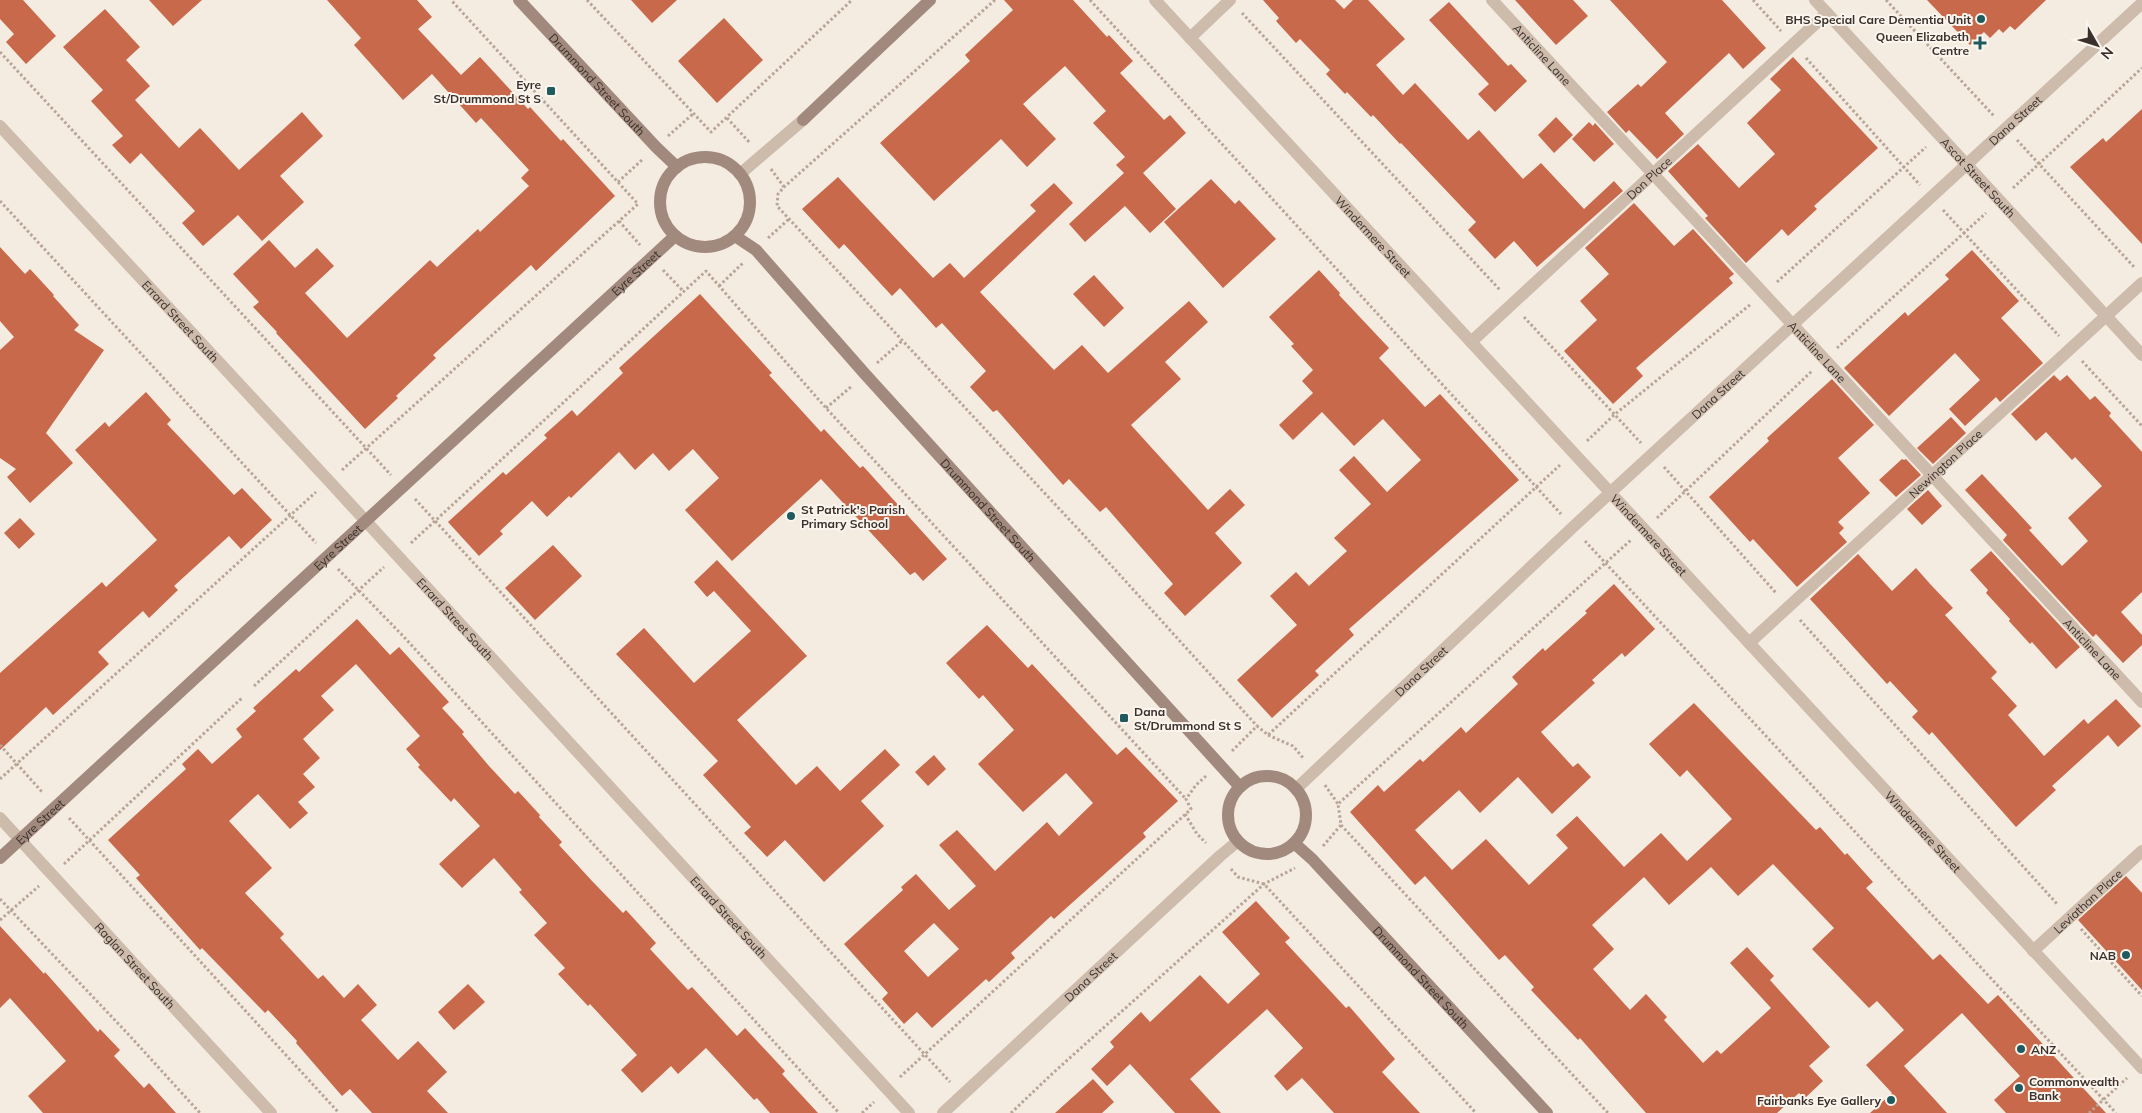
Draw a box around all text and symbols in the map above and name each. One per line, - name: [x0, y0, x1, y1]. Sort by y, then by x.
- place label: BHS Special Care Dementia Unit: [1785, 12, 1971, 27]
- marker: BHS Special Care Dementia Unit: [1975, 13, 1987, 25]
- street label: Anticline Lane: [1510, 20, 1574, 88]
- north arrow: [2072, 20, 2122, 70]
- place label: Queen Elizabeth Centre: [1876, 29, 1969, 58]
- street label: Drummond Street South: [546, 30, 649, 138]
- marker: Queen Elizabeth Centre: [1973, 36, 1987, 50]
- text: N: [2097, 43, 2117, 63]
- place label: Eyre St/Drummond St S: [433, 77, 541, 106]
- marker: Eyre St/Drummond St S: [545, 85, 557, 97]
- street label: Dana Street: [1985, 92, 2045, 148]
- street label: Ascot Street South: [1938, 134, 2019, 220]
- street label: Don Place: [1623, 153, 1674, 202]
- street label: Windermere Street: [1332, 193, 1415, 280]
- street label: Eyre Street: [608, 246, 663, 299]
- street label: Errard Street South: [139, 277, 222, 365]
- street label: Anticline Lane: [1785, 318, 1850, 385]
- street label: Dana Street: [1688, 366, 1747, 422]
- street label: Newington Place: [1905, 426, 1985, 501]
- street label: Drummond Street South: [938, 455, 1039, 565]
- street label: Windermere Street: [1608, 491, 1690, 579]
- place label: St Patrick's Parish Primary School: [801, 502, 905, 531]
- marker: St Patrick's Parish Primary School: [785, 510, 797, 522]
- street label: Eyre Street: [310, 521, 365, 573]
- street label: Errard Street South: [414, 574, 497, 663]
- street label: Anticline Lane: [2060, 615, 2125, 683]
- street label: Dana Street: [1392, 642, 1450, 699]
- place label: Dana St/Drummond St S: [1134, 704, 1242, 733]
- marker: Dana St/Drummond St S: [1118, 712, 1130, 724]
- street label: Windermere Street: [1882, 787, 1965, 875]
- street label: Eyre Street: [12, 795, 67, 847]
- street label: Leviathan Place: [2050, 866, 2125, 936]
- street label: Errard Street South: [688, 873, 771, 961]
- street label: Raglan Street South: [92, 919, 179, 1012]
- street label: Drummond Street South: [1370, 923, 1472, 1032]
- street label: Dana Street: [1061, 948, 1120, 1004]
- place label: NAB: [2090, 948, 2116, 963]
- marker: NAB: [2120, 949, 2132, 961]
- place label: ANZ: [2031, 1042, 2056, 1057]
- marker: ANZ: [2015, 1043, 2027, 1055]
- place label: Commonwealth Bank: [2029, 1074, 2119, 1103]
- marker: Commonwealth Bank: [2013, 1082, 2025, 1094]
- place label: Fairbanks Eye Gallery: [1757, 1093, 1881, 1108]
- marker: Fairbanks Eye Gallery: [1885, 1094, 1897, 1106]

